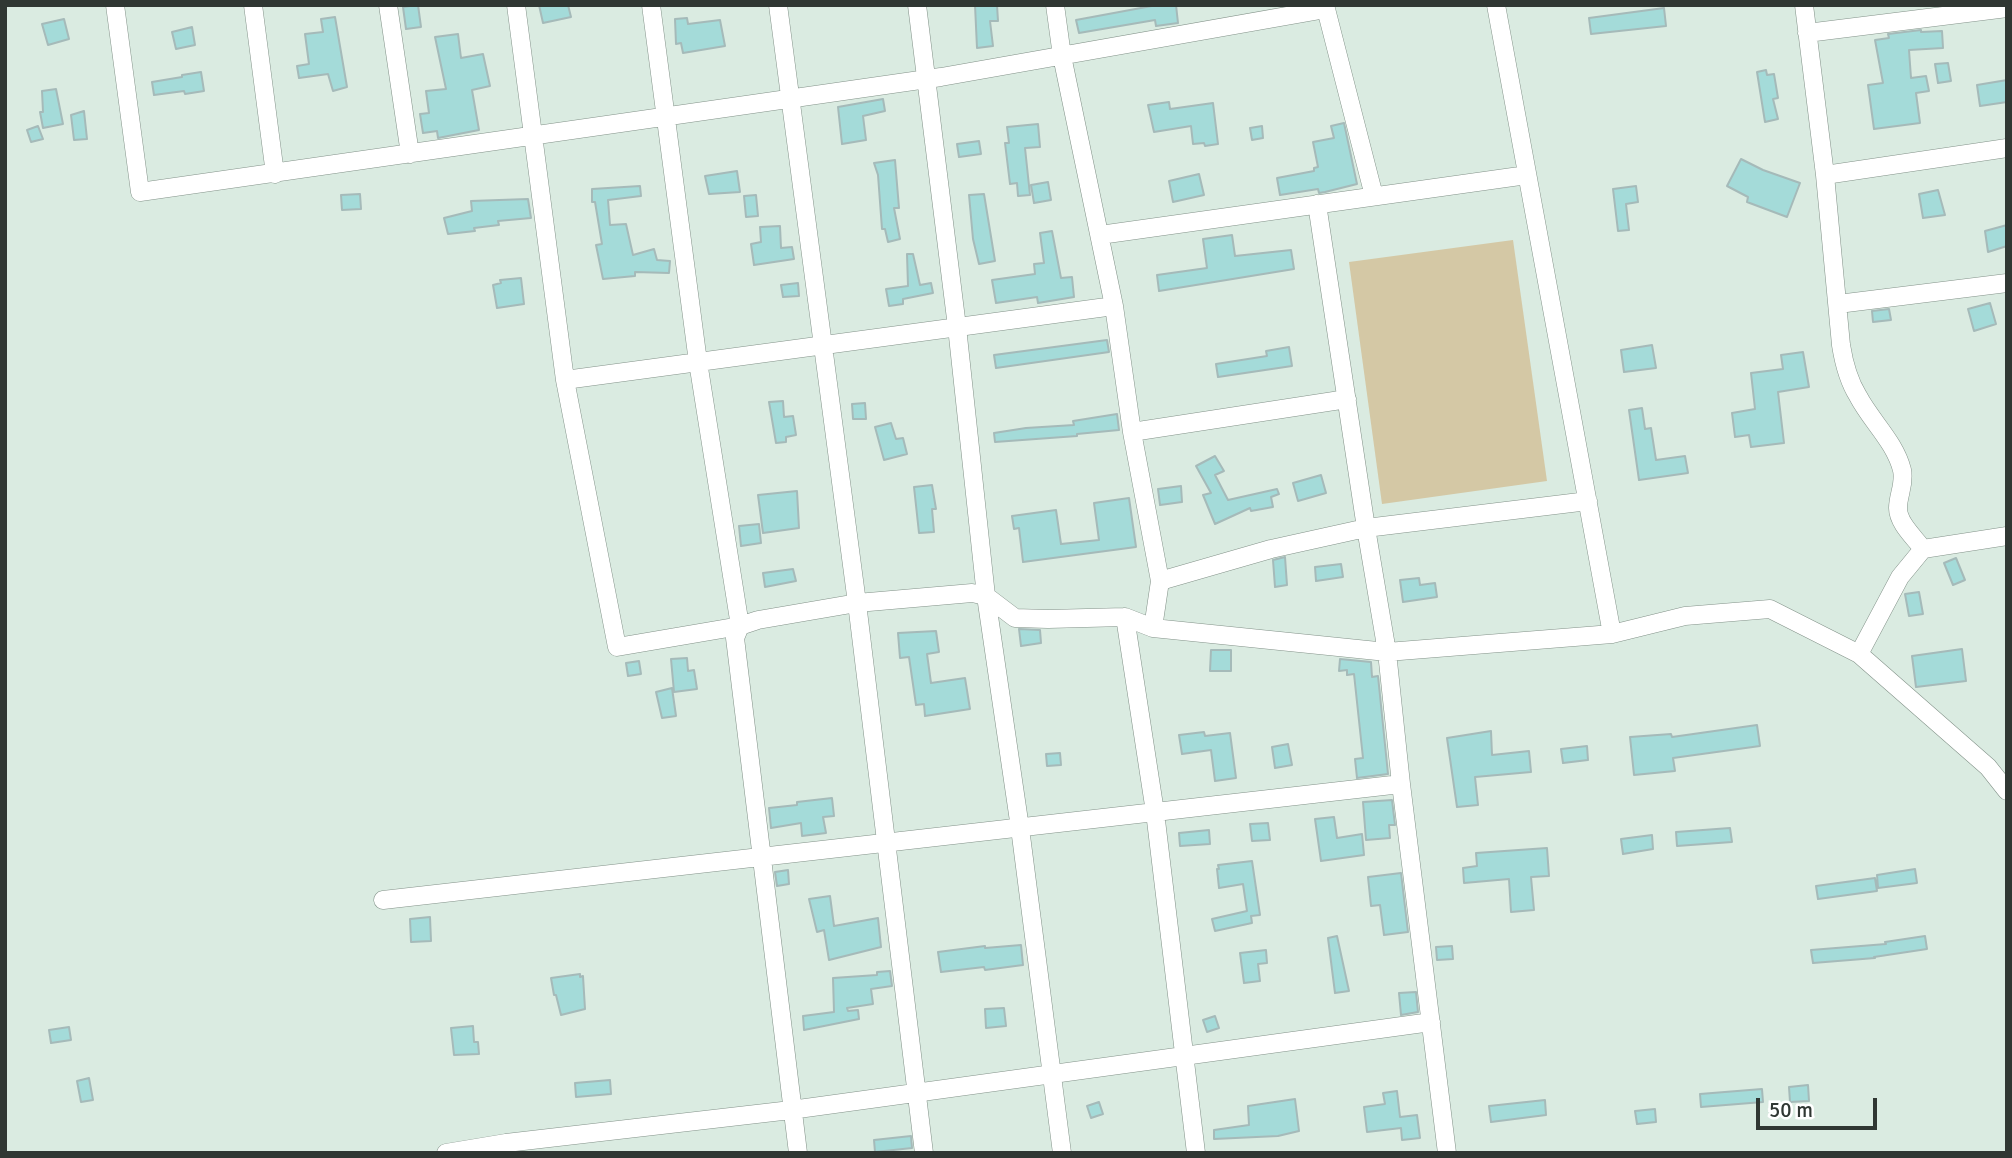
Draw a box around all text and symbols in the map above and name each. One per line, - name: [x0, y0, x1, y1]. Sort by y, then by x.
- scale bar: [1760, 1084, 1881, 1128]
- text: 50 m: [1769, 1097, 1813, 1123]

